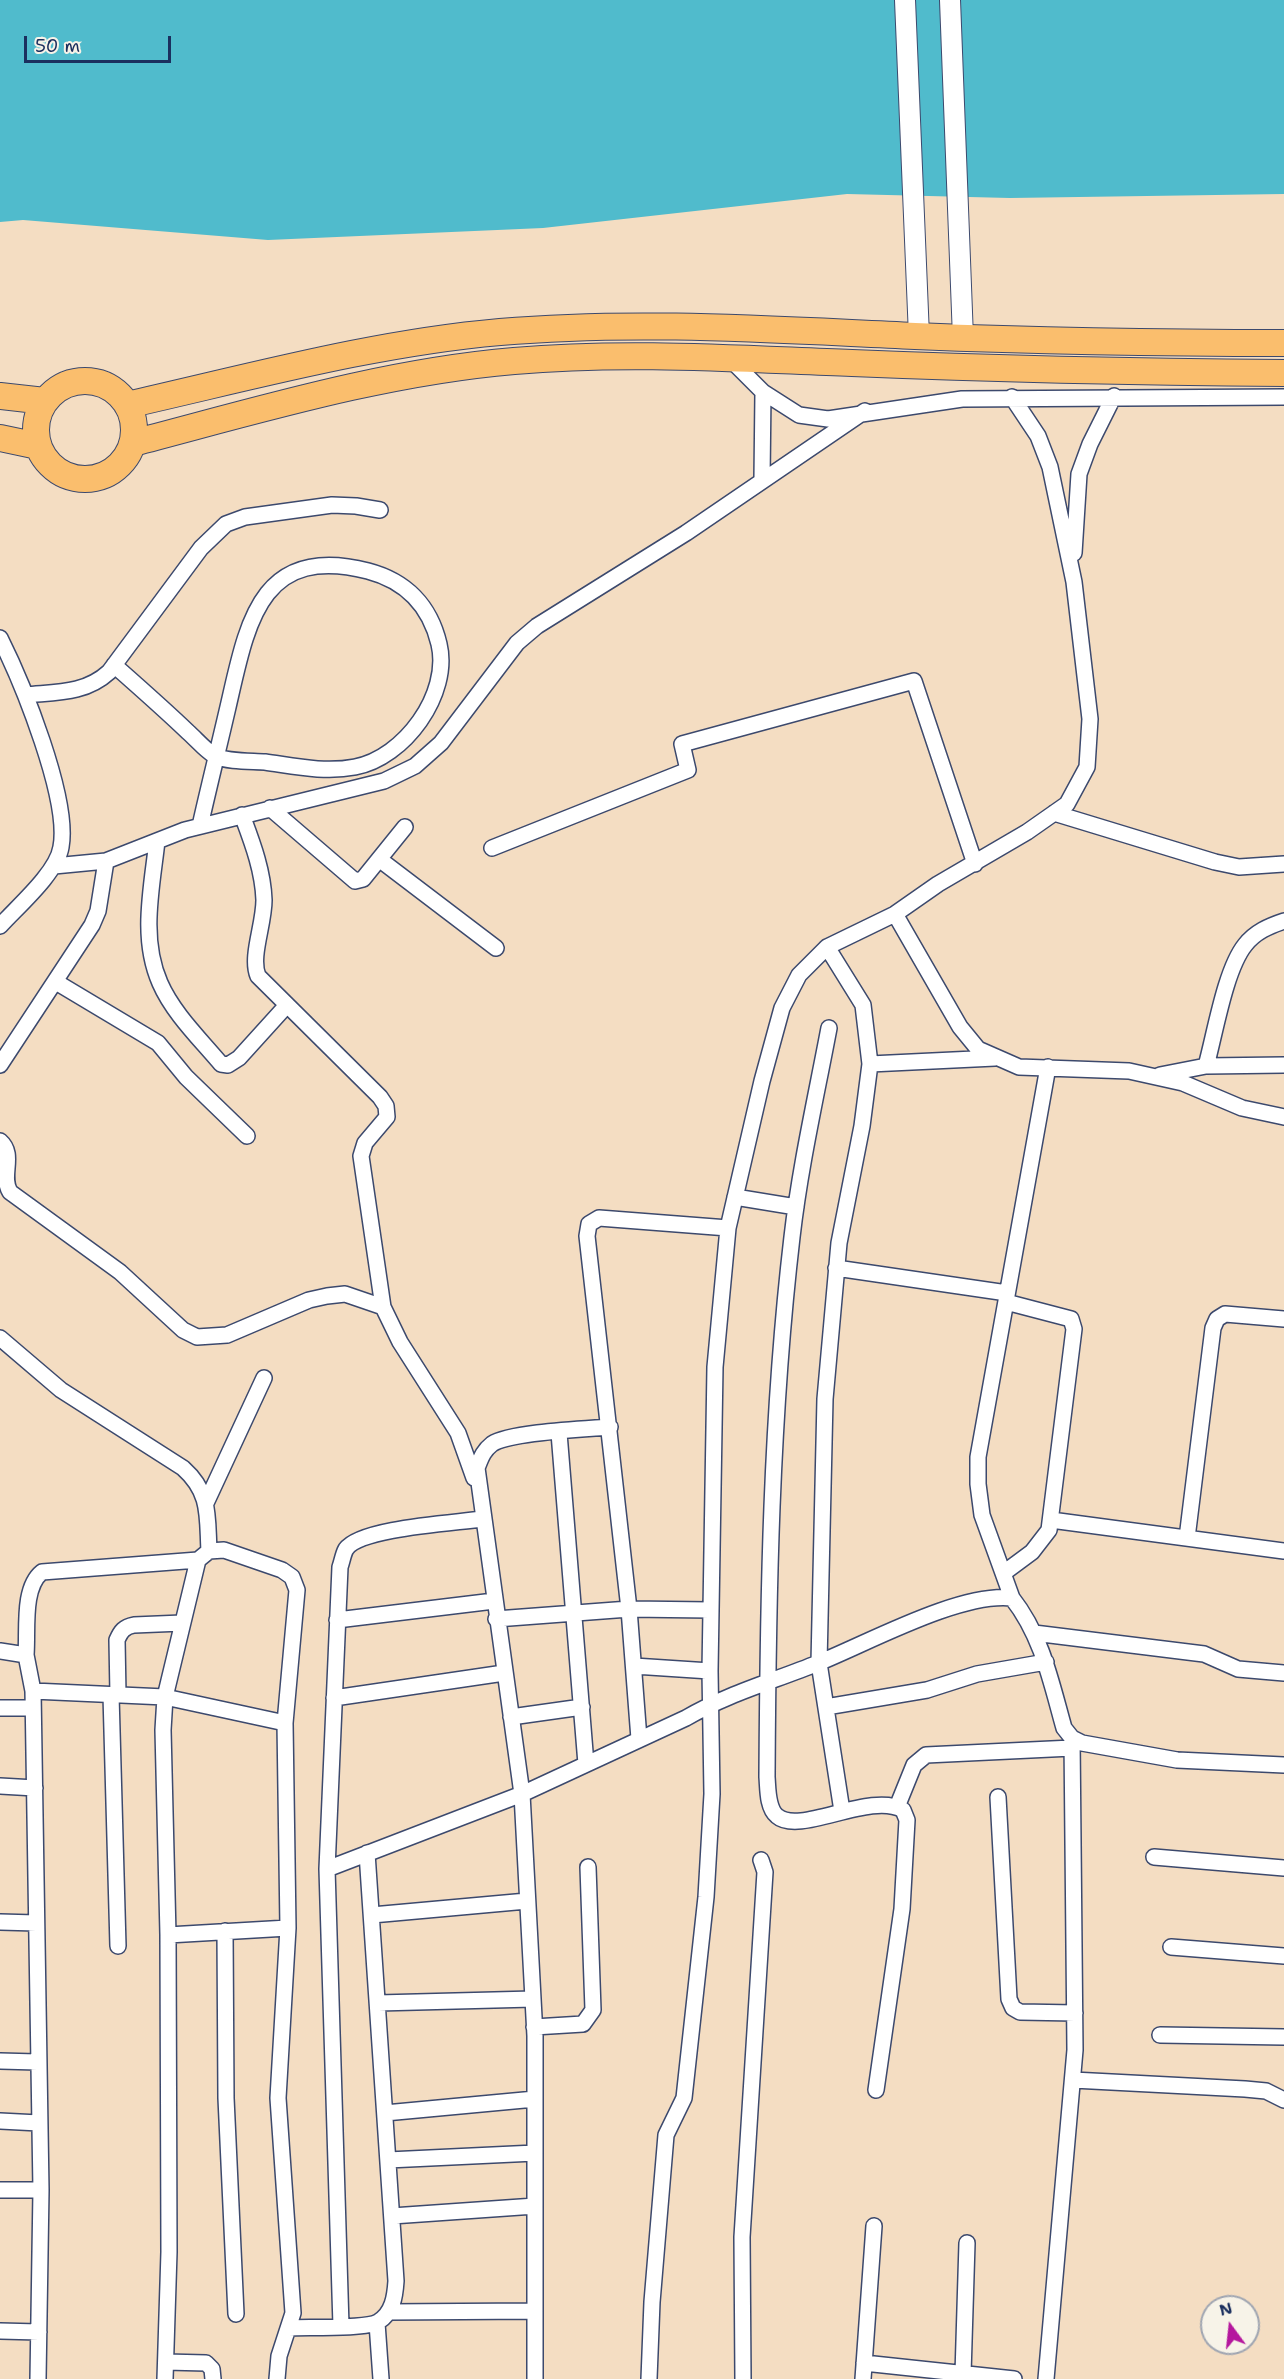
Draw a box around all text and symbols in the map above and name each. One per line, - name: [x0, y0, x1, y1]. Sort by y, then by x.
- scale bar: [27, 24, 174, 62]
- text: 50 m: [35, 34, 80, 58]
- north arrow: [1200, 2295, 1260, 2355]
- text: N: [1217, 2297, 1235, 2321]

